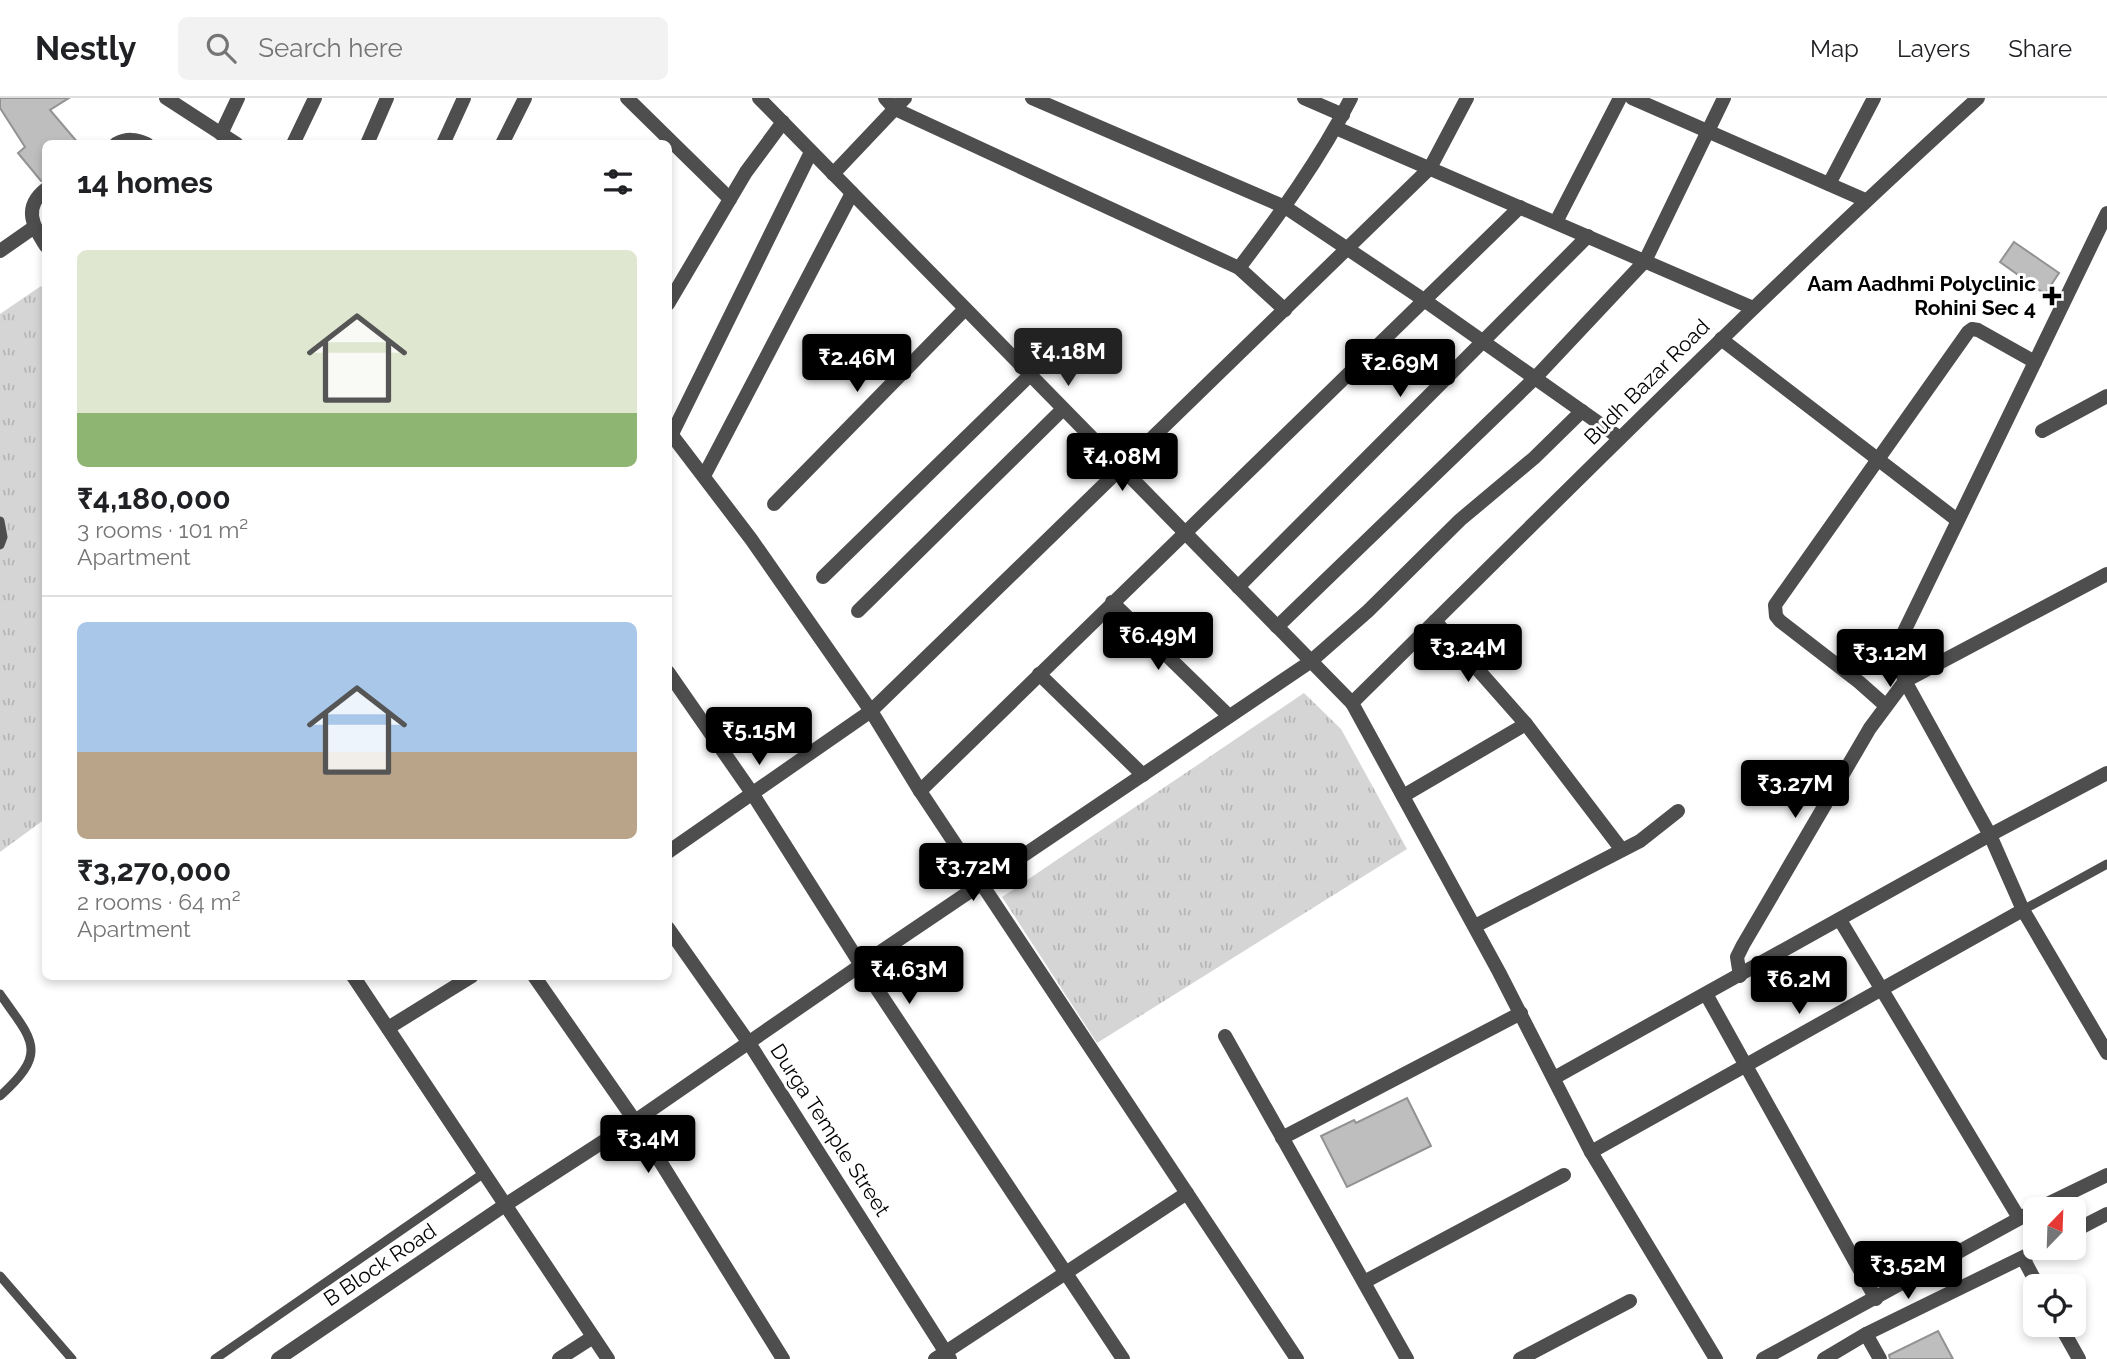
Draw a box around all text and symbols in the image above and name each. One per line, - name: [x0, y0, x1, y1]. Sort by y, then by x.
- search box: [178, 17, 668, 80]
- text: Nestly: [35, 29, 136, 68]
- icon: search: [202, 29, 240, 67]
- text: Search here: [258, 33, 403, 63]
- text: Map: [1810, 34, 1859, 63]
- text: Layers: [1897, 34, 1970, 63]
- text: Share: [2008, 34, 2072, 63]
- icon: filters: [599, 163, 637, 201]
- text: 14 homes: [77, 165, 213, 200]
- place label: Aam Aadhmi Polyclinic Rohini Sec 4: [1807, 271, 2036, 320]
- marker: Aam Aadhmi Polyclinic Rohini Sec 4: [2042, 286, 2062, 306]
- icon: home: [294, 295, 420, 421]
- street label: Budh Bazar Road: [1579, 314, 1715, 450]
- pin: ₹4.18M: [1011, 328, 1125, 388]
- pin: ₹2.46M: [800, 334, 914, 394]
- text: ₹4.18M: [1030, 337, 1106, 364]
- pin: ₹2.69M: [1343, 340, 1457, 399]
- text: ₹2.46M: [818, 343, 896, 370]
- text: ₹2.69M: [1361, 348, 1439, 375]
- pin: ₹4.08M: [1065, 434, 1179, 493]
- text: ₹4.08M: [1083, 442, 1161, 469]
- text: ₹4,180,000: [77, 481, 231, 516]
- text: 3 rooms · 101 m²: [77, 516, 248, 543]
- text: Apartment: [77, 543, 191, 570]
- pin: ₹6.49M: [1101, 612, 1215, 672]
- text: ₹6.49M: [1119, 621, 1197, 648]
- pin: ₹3.24M: [1411, 624, 1525, 684]
- pin: ₹3.12M: [1833, 630, 1947, 689]
- text: ₹3.24M: [1430, 633, 1506, 660]
- text: ₹3.12M: [1853, 638, 1927, 665]
- icon: home: [294, 667, 420, 793]
- pin: ₹5.15M: [702, 708, 816, 767]
- text: ₹5.15M: [722, 716, 796, 743]
- pin: ₹3.27M: [1738, 760, 1852, 820]
- text: ₹3.27M: [1757, 769, 1833, 796]
- pin: ₹3.72M: [916, 844, 1030, 903]
- text: ₹3.72M: [935, 852, 1011, 879]
- text: ₹3,270,000: [77, 853, 231, 888]
- text: 2 rooms · 64 m²: [77, 888, 241, 915]
- text: Apartment: [77, 915, 191, 942]
- pin: ₹4.63M: [852, 946, 966, 1006]
- text: ₹4.63M: [870, 955, 948, 982]
- pin: ₹6.2M: [1750, 956, 1848, 1016]
- text: ₹6.2M: [1767, 965, 1831, 992]
- street label: Durga Temple Street: [765, 1039, 895, 1221]
- pin: ₹3.4M: [599, 1116, 697, 1175]
- text: ₹3.4M: [616, 1124, 680, 1151]
- north arrow: [2023, 1197, 2086, 1260]
- map controls: [2023, 1197, 2086, 1337]
- street label: B Block Road: [319, 1218, 441, 1311]
- pin: ₹3.52M: [1851, 1242, 1965, 1301]
- text: ₹3.52M: [1870, 1250, 1946, 1277]
- button: locate: [2023, 1274, 2086, 1337]

